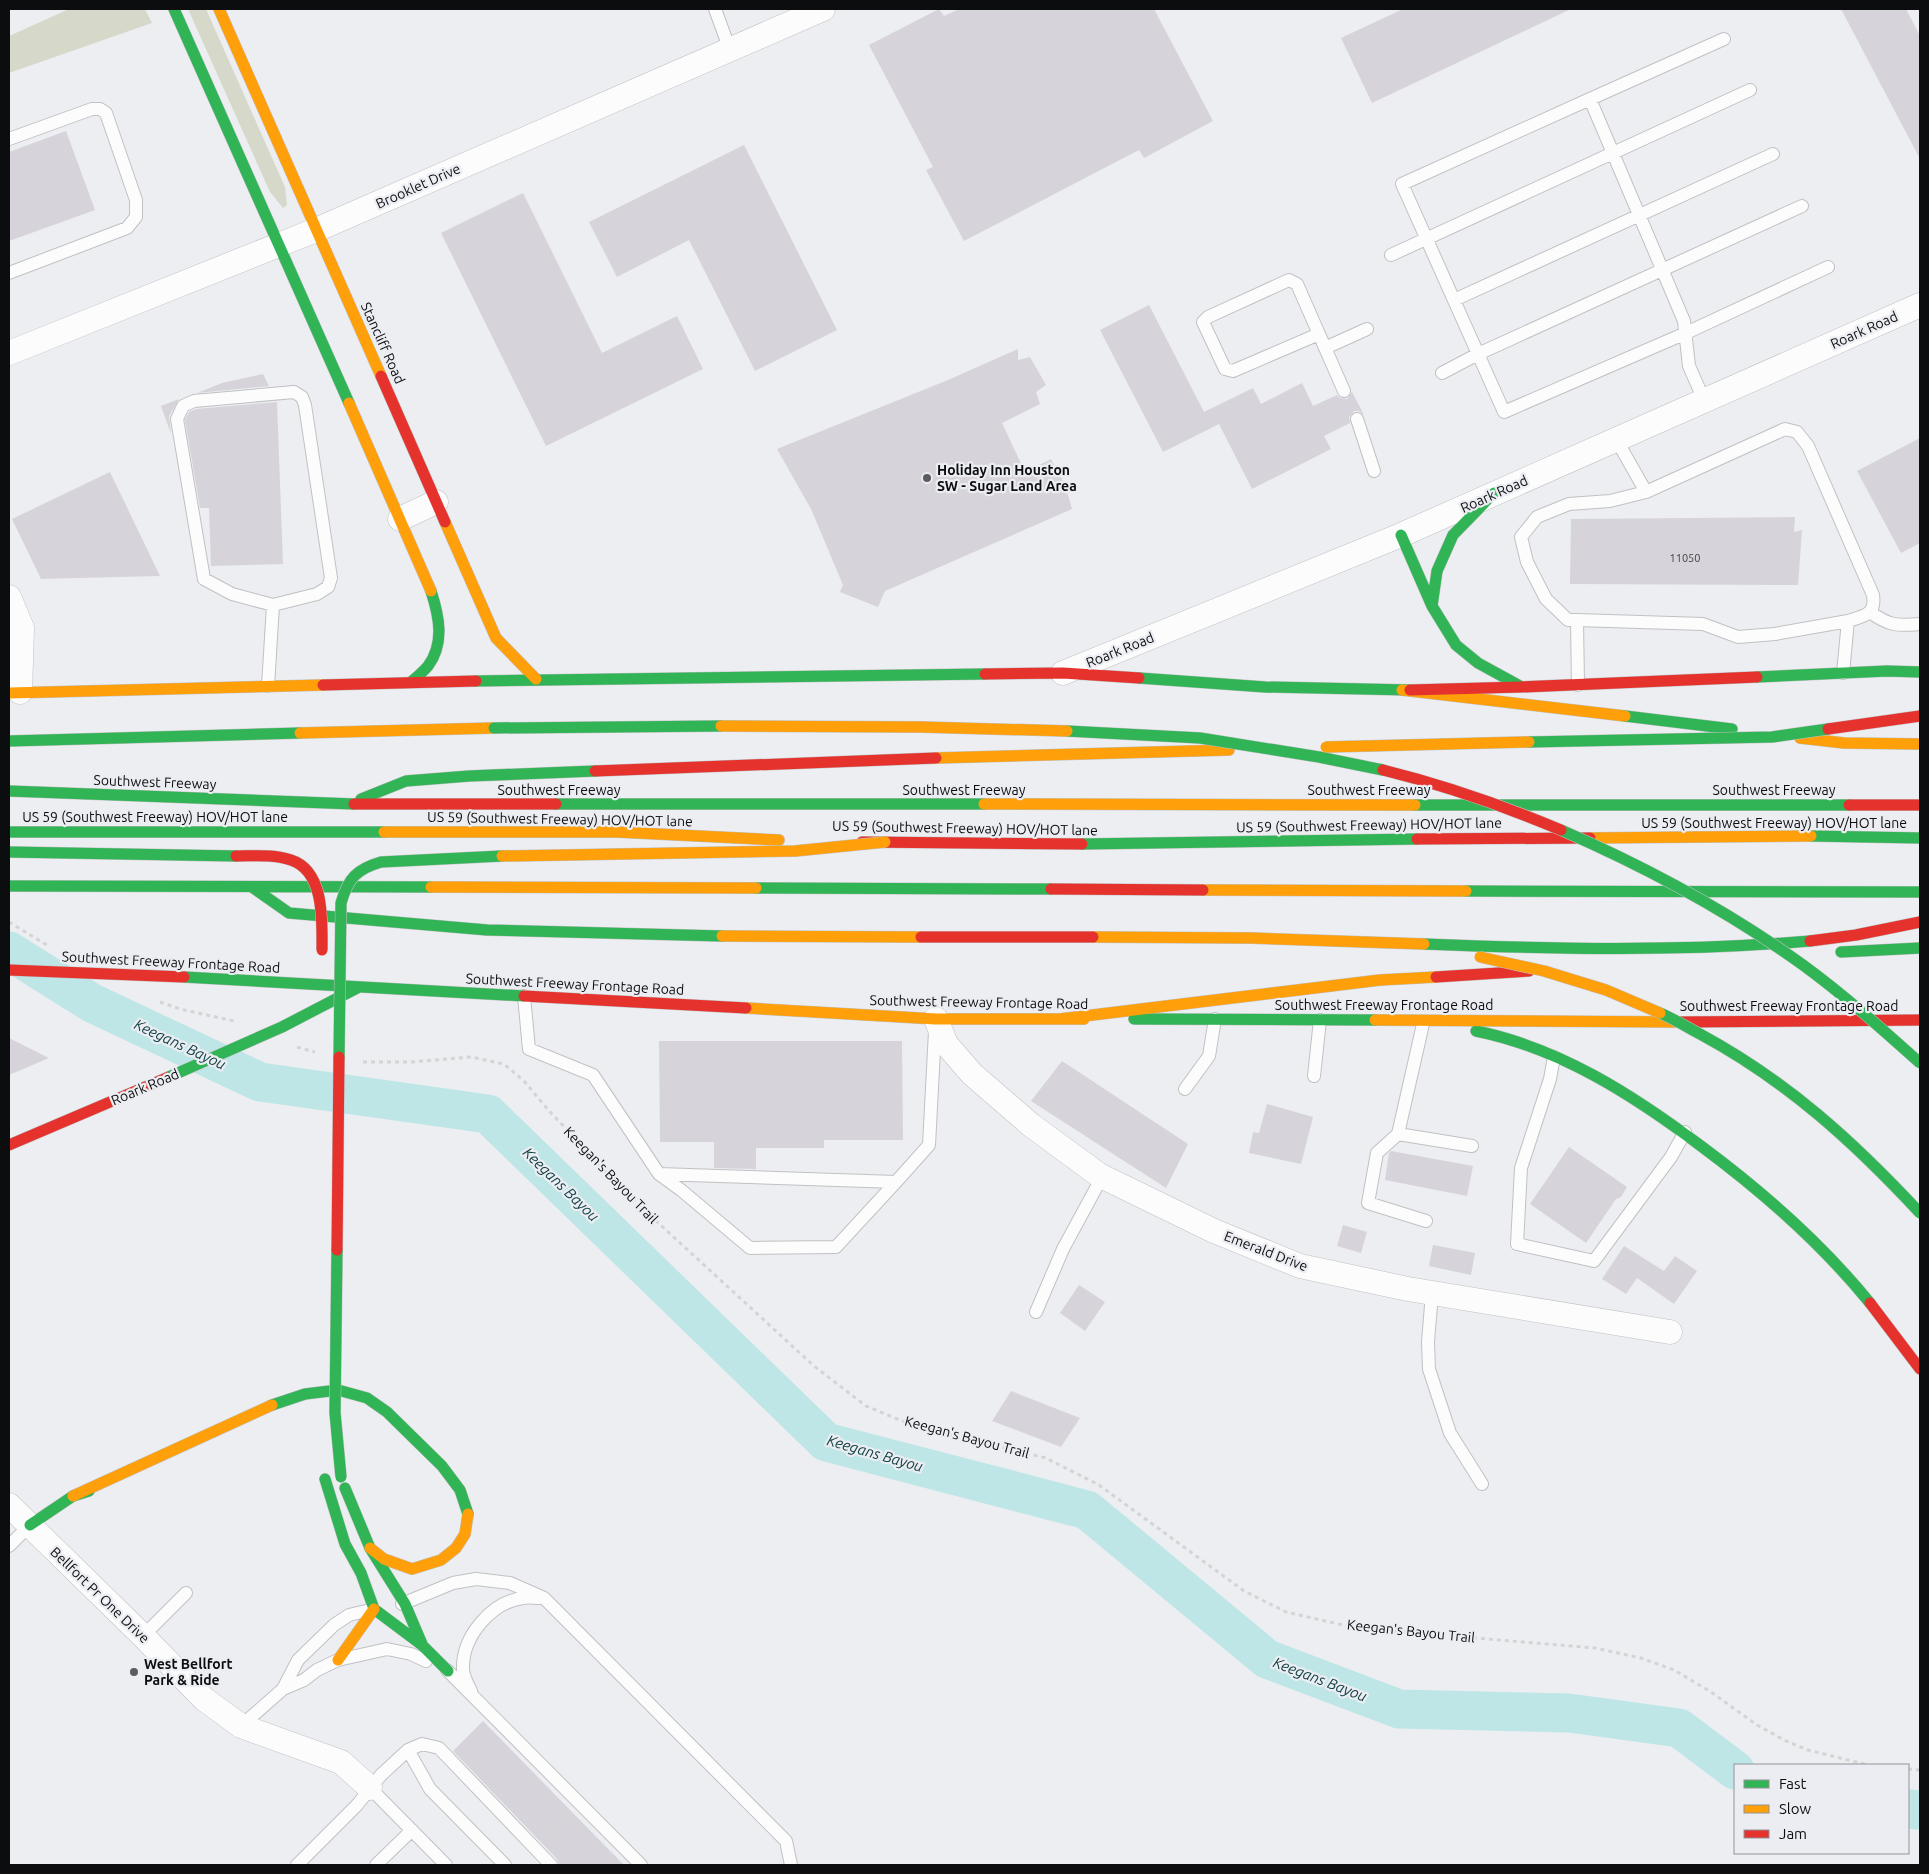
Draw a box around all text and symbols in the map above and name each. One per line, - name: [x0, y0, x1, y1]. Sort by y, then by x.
- street label: Brooklet Drive: [373, 160, 463, 212]
- street label: Stancliff Road: [358, 300, 408, 386]
- street label: Roark Road: [1828, 308, 1900, 352]
- place label: Holiday Inn Houston SW - Sugar Land Area: [937, 462, 1077, 494]
- marker: Holiday Inn Houston SW - Sugar Land Area: [921, 472, 933, 484]
- street label: Roark Road: [1458, 472, 1530, 516]
- house number: 11050: [1669, 552, 1701, 564]
- street label: Roark Road: [1084, 629, 1156, 671]
- street label: Southwest Freeway: [93, 772, 217, 792]
- street label: Southwest Freeway: [497, 782, 621, 798]
- street label: Southwest Freeway: [902, 782, 1026, 798]
- street label: Southwest Freeway: [1307, 782, 1431, 798]
- street label: Southwest Freeway: [1712, 782, 1836, 798]
- street label: US 59 (Southwest Freeway) HOV/HOT lane: [22, 809, 288, 825]
- street label: US 59 (Southwest Freeway) HOV/HOT lane: [427, 809, 693, 829]
- street label: US 59 (Southwest Freeway) HOV/HOT lane: [1236, 815, 1502, 835]
- street label: US 59 (Southwest Freeway) HOV/HOT lane: [1641, 815, 1907, 831]
- street label: US 59 (Southwest Freeway) HOV/HOT lane: [832, 818, 1098, 838]
- street label: Southwest Freeway Frontage Road: [61, 948, 281, 976]
- street label: Southwest Freeway Frontage Road: [465, 970, 685, 998]
- street label: Southwest Freeway Frontage Road: [870, 992, 1088, 1012]
- street label: Southwest Freeway Frontage Road: [1275, 997, 1493, 1013]
- street label: Southwest Freeway Frontage Road: [1680, 998, 1898, 1014]
- water label: Keegans Bayou: [132, 1015, 228, 1073]
- street label: Roark Road: [109, 1066, 181, 1108]
- street label: Keegan's Bayou Trail: [561, 1123, 662, 1227]
- water label: Keegans Bayou: [520, 1144, 602, 1224]
- street label: Emerald Drive: [1222, 1228, 1310, 1274]
- street label: Keegan's Bayou Trail: [903, 1413, 1031, 1461]
- water label: Keegans Bayou: [825, 1431, 925, 1475]
- street label: Bellfort Pr One Drive: [47, 1544, 153, 1646]
- street label: Keegan's Bayou Trail: [1346, 1616, 1476, 1646]
- water label: Keegans Bayou: [1271, 1653, 1369, 1705]
- place label: West Bellfort Park & Ride: [144, 1656, 233, 1688]
- marker: West Bellfort Park & Ride: [128, 1666, 140, 1678]
- legend: [1734, 1764, 1909, 1854]
- text: Fast: [1779, 1775, 1807, 1792]
- text: Slow: [1779, 1800, 1812, 1817]
- text: Jam: [1779, 1825, 1807, 1842]

